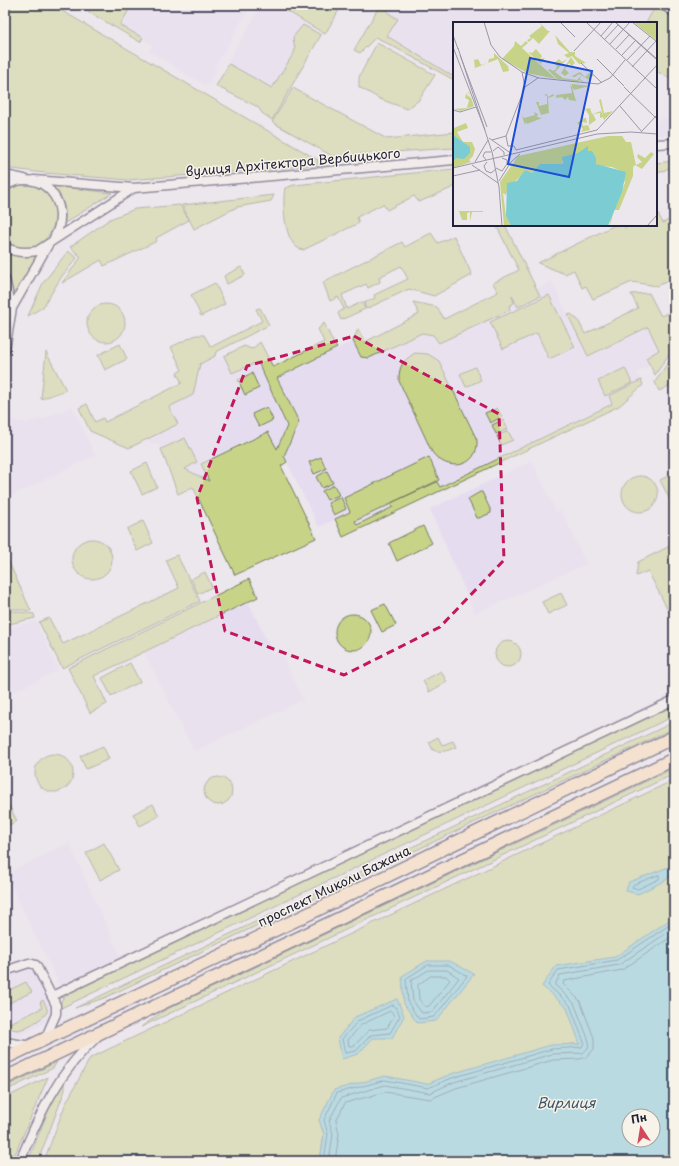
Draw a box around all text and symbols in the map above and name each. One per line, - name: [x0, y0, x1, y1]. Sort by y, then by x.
- inset map: [453, 22, 657, 226]
- street label: вулиця Архітектора Вербицького: [185, 143, 401, 180]
- street label: проспект Миколи Бажана: [254, 840, 414, 931]
- water label: Вирлиця: [537, 1092, 597, 1113]
- north arrow: [621, 1108, 661, 1148]
- text: Пн: [629, 1108, 648, 1128]

